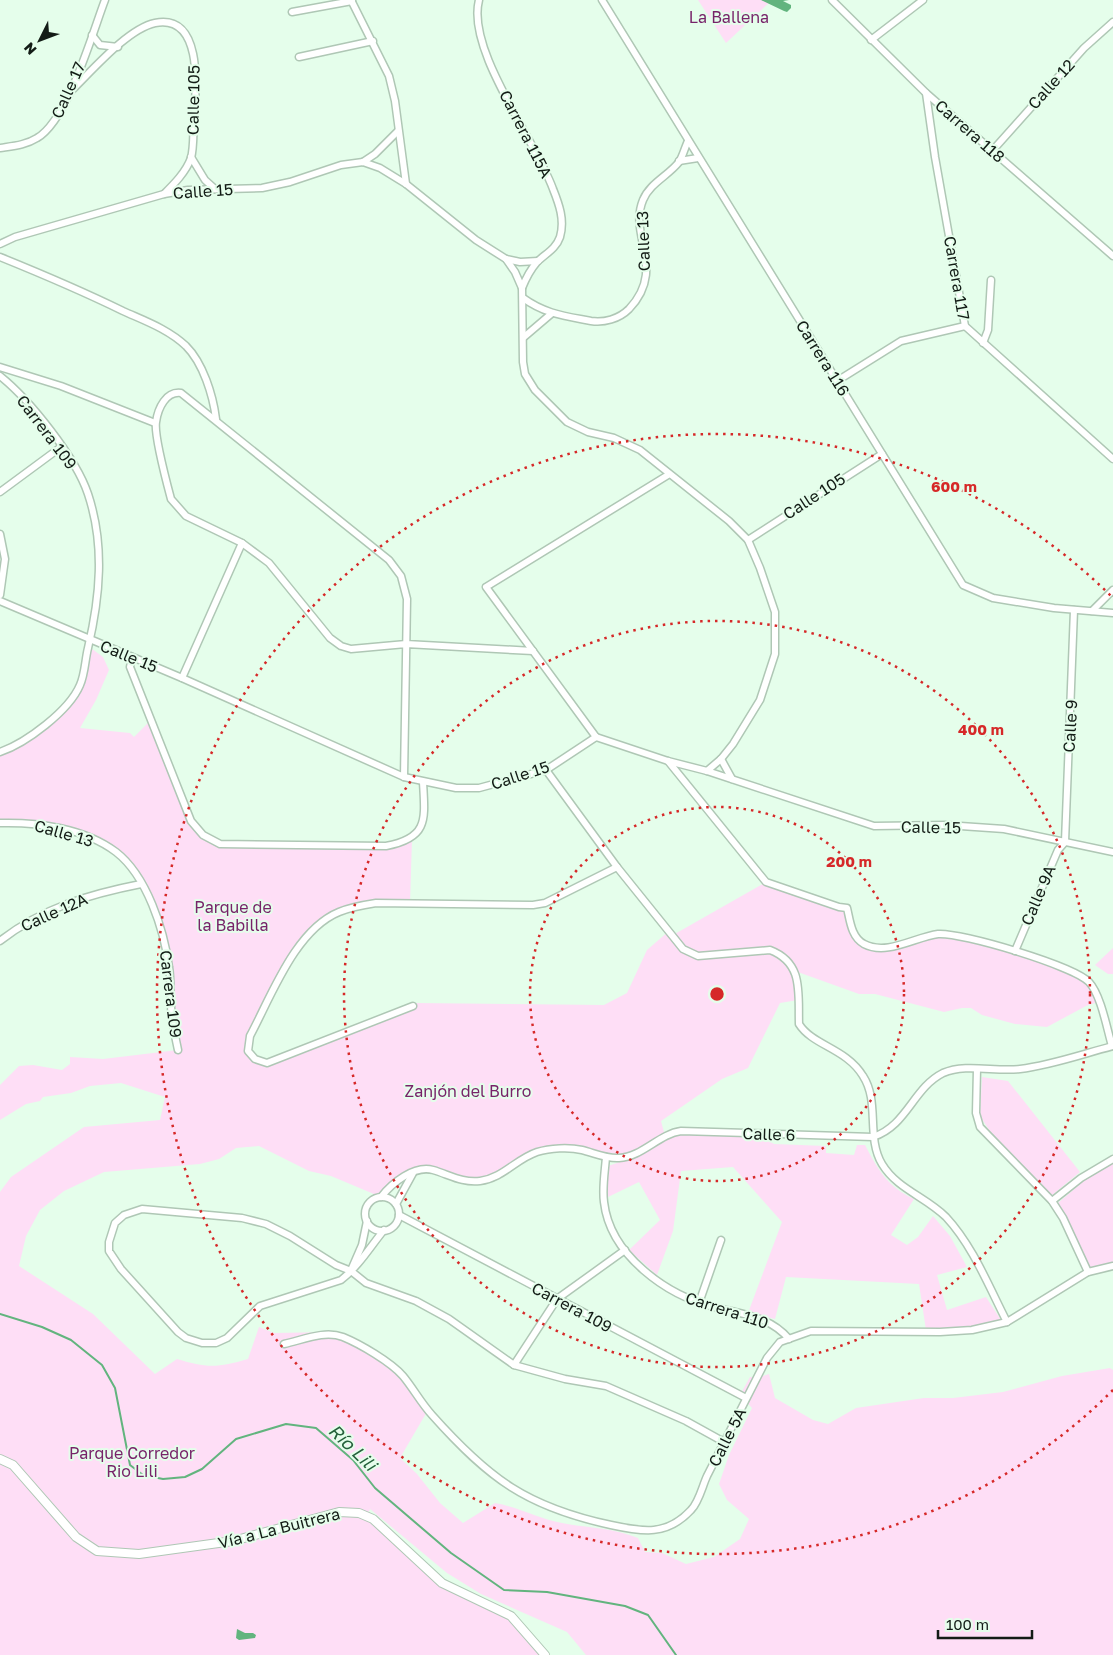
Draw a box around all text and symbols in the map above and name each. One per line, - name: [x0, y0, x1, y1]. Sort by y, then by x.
- park label: La Ballena: [689, 7, 769, 27]
- north arrow: [15, 15, 65, 65]
- text: N: [20, 39, 40, 59]
- street label: Calle 12: [1023, 55, 1079, 113]
- street label: Calle 17: [47, 59, 89, 121]
- street label: Calle 105: [182, 65, 204, 135]
- street label: Carrera 115A: [495, 87, 557, 182]
- street label: Carrera 118: [931, 95, 1009, 167]
- street label: Calle 15: [172, 179, 234, 203]
- street label: Calle 13: [632, 210, 654, 272]
- street label: Carrera 117: [940, 235, 974, 321]
- street label: Carrera 116: [792, 316, 854, 400]
- street label: Carrera 109: [13, 391, 81, 473]
- street label: Calle 105: [779, 468, 849, 524]
- text: 600 m: [931, 477, 977, 495]
- street label: Calle 15: [97, 635, 161, 677]
- street label: Calle 9: [1059, 699, 1081, 753]
- text: 400 m: [958, 720, 1004, 738]
- street label: Calle 15: [488, 756, 552, 794]
- street label: Calle 13: [32, 815, 96, 851]
- street label: Calle 15: [901, 816, 961, 838]
- text: 200 m: [826, 852, 872, 870]
- street label: Calle 9A: [1016, 862, 1060, 928]
- street label: Calle 12A: [17, 888, 91, 936]
- park label: Parque de la Babilla: [194, 897, 272, 935]
- street label: Carrera 109: [156, 949, 186, 1039]
- centre of rings: [708, 985, 726, 1003]
- park label: Zanjón del Burro: [405, 1081, 531, 1101]
- street label: Calle 6: [742, 1123, 796, 1145]
- street label: Carrera 109: [528, 1278, 616, 1336]
- street label: Carrera 110: [683, 1287, 771, 1333]
- street label: Calle 5A: [704, 1404, 750, 1470]
- water label: Río Lili: [324, 1419, 383, 1477]
- park label: Parque Corredor Rio Lili: [69, 1443, 195, 1481]
- street label: Vía a La Buitrera: [216, 1503, 342, 1553]
- scale bar: [938, 1608, 1032, 1640]
- text: 100 m: [946, 1615, 989, 1633]

